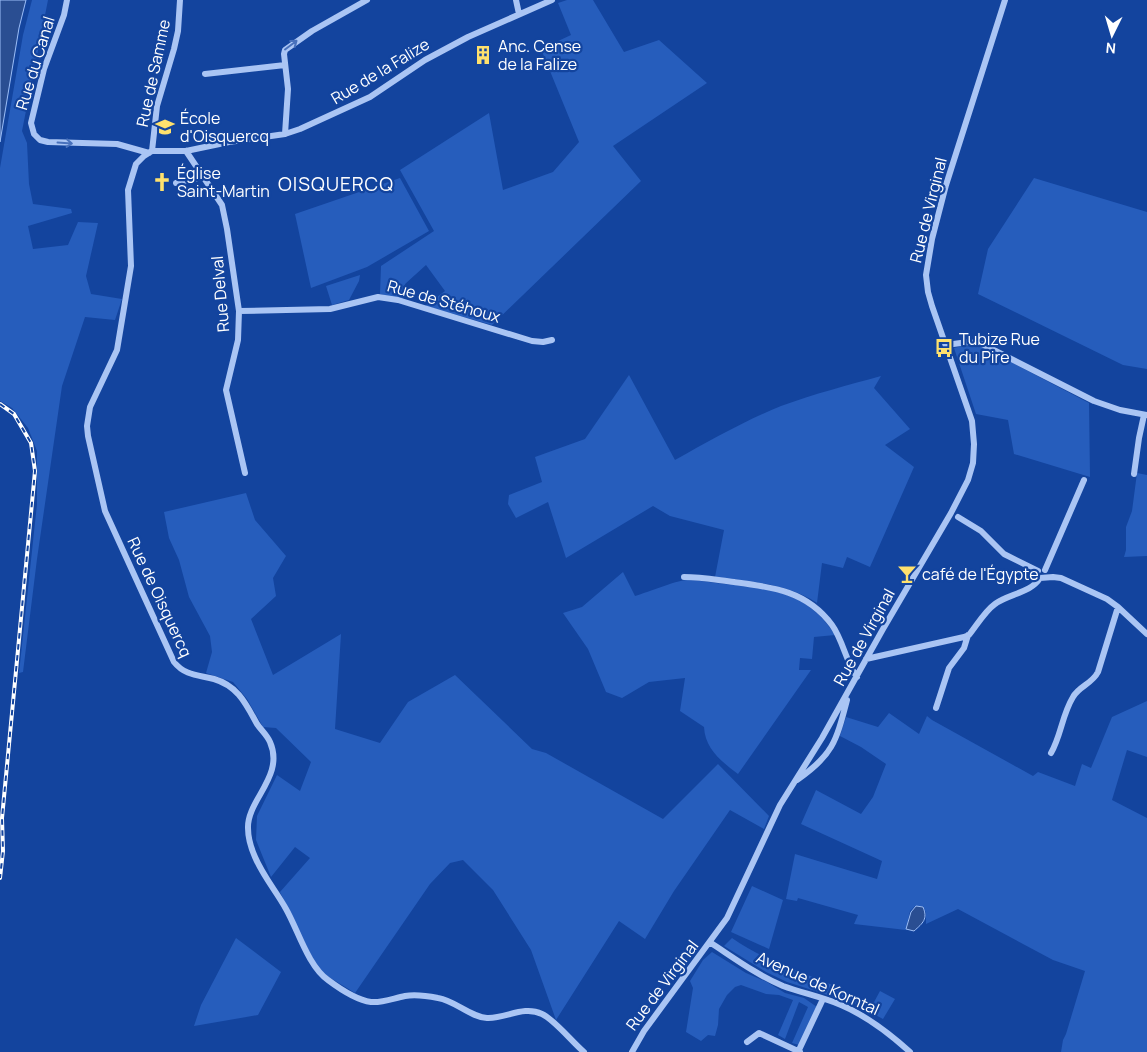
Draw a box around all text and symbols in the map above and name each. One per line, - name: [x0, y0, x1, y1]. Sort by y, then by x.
- north arrow: [1087, 10, 1137, 60]
- street label: Rue du Canal: [10, 14, 60, 112]
- street label: Rue de Samme: [131, 17, 175, 129]
- street label: Rue de la Falize: [327, 33, 433, 109]
- place label: Anc. Cense de la Falize: [498, 35, 581, 75]
- text: N: [1105, 39, 1117, 58]
- one-way arrow: [284, 40, 297, 51]
- building icon: Anc. Cense de la Falize: [472, 44, 494, 66]
- place label: École d'Oisquercq: [180, 107, 269, 147]
- school or university icon: École d'Oisquercq: [154, 116, 176, 138]
- one-way arrow: [57, 139, 73, 148]
- street label: Rue de Virginal: [904, 155, 952, 265]
- place label: Église Saint-Martin: [177, 162, 270, 202]
- church icon: Église Saint-Martin: [151, 171, 173, 193]
- district label: OISQUERCQ: [278, 171, 394, 197]
- street label: Rue Delval: [206, 255, 234, 333]
- street label: Rue de Stéhoux: [385, 274, 504, 328]
- place label: Tubize Rue du Pire: [959, 328, 1040, 368]
- bus stop icon: Tubize Rue du Pire: [933, 337, 955, 359]
- street label: Rue de Oisquercq: [123, 533, 197, 661]
- bar icon: café de l'Égypte: [896, 563, 918, 585]
- place label: café de l'Égypte: [922, 563, 1039, 585]
- street label: Rue de Virginal: [828, 584, 900, 690]
- street label: Rue de Virginal: [621, 935, 703, 1035]
- street label: Avenue de Korntal: [753, 946, 883, 1020]

